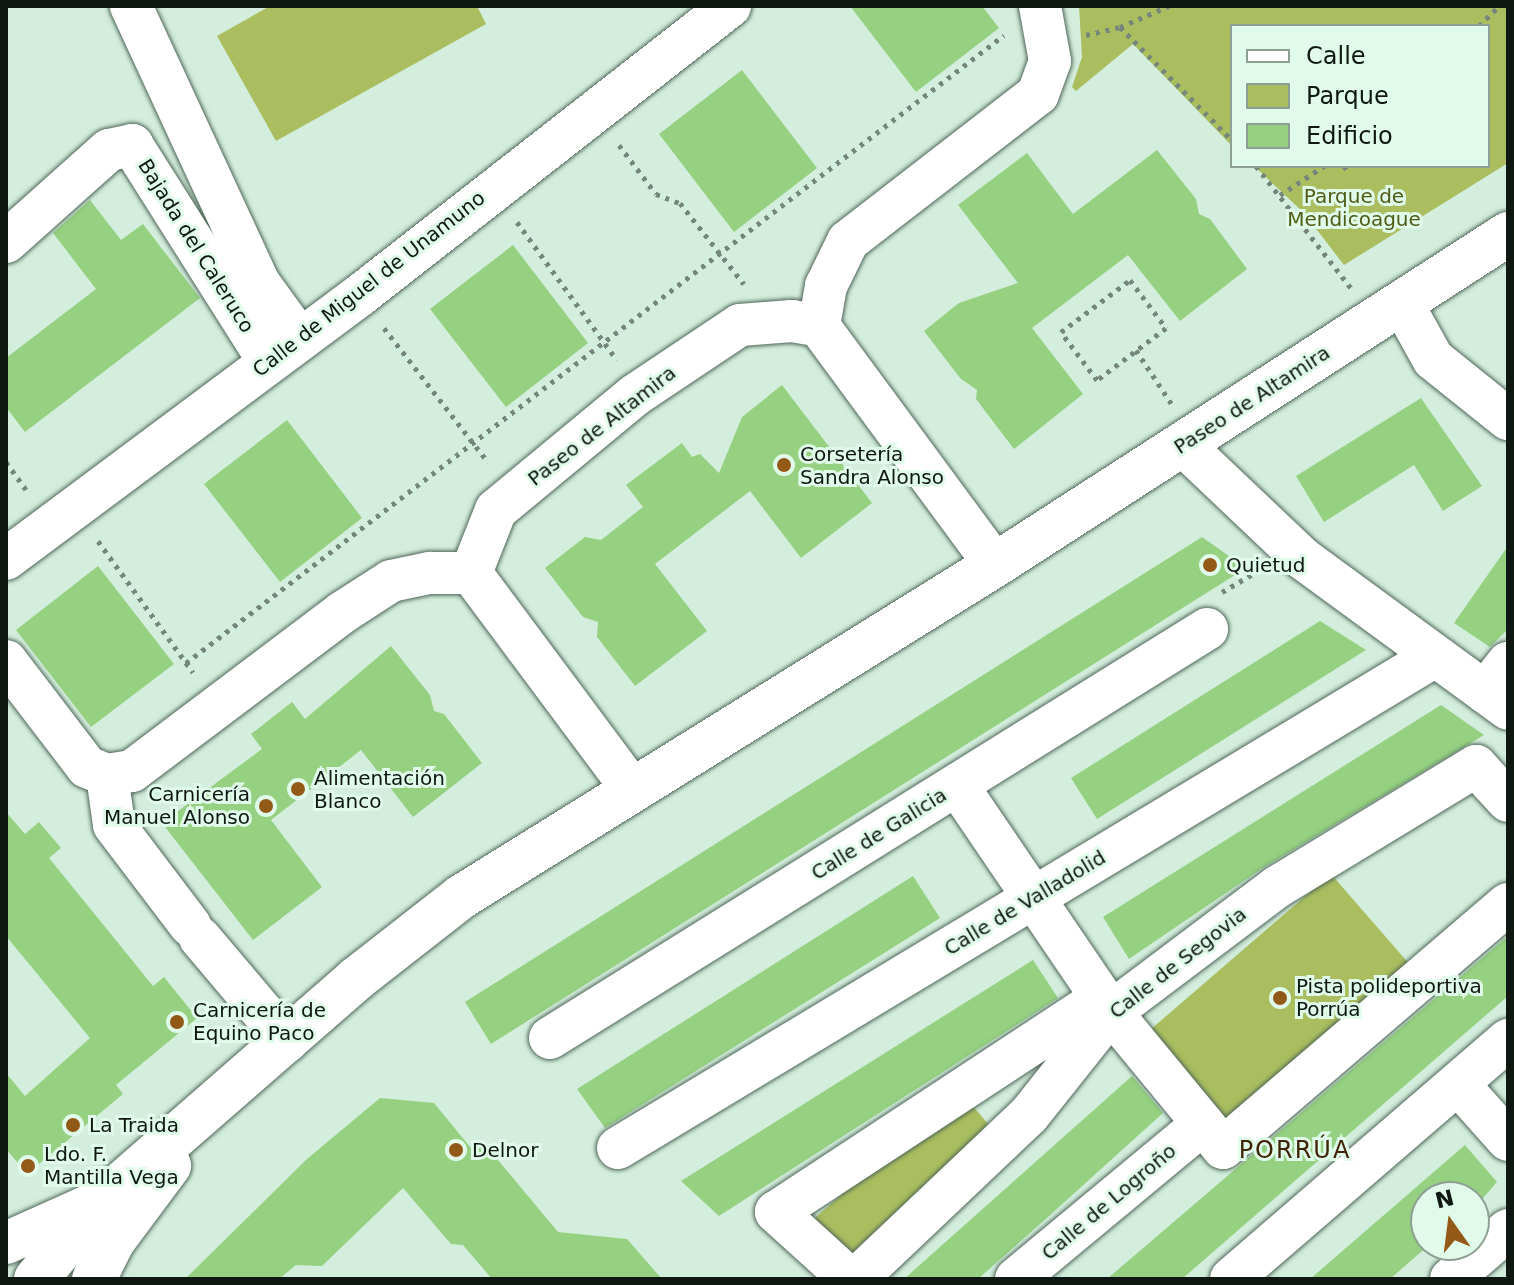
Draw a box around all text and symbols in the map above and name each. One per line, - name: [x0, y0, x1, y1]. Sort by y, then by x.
- legend: [1230, 24, 1490, 168]
- text: Calle: [1306, 42, 1366, 70]
- text: Parque: [1306, 82, 1389, 110]
- text: Edificio: [1306, 122, 1393, 150]
- street label: Bajada del Caleruco: [133, 155, 259, 337]
- park label: Parque de Mendicoague: [1287, 185, 1421, 232]
- street label: Calle de Miguel de Unamuno: [248, 186, 490, 382]
- street label: Paseo de Altamira: [1170, 341, 1334, 459]
- street label: Paseo de Altamira: [523, 361, 681, 491]
- place label: Corsetería Sandra Alonso: [800, 442, 944, 489]
- marker: Corsetería Sandra Alonso: [775, 456, 793, 474]
- place label: Quietud: [1226, 553, 1305, 577]
- marker: Quietud: [1201, 556, 1219, 574]
- place label: Alimentación Blanco: [314, 766, 445, 813]
- marker: Alimentación Blanco: [289, 780, 307, 798]
- place label: Carnicería Manuel Alonso: [104, 782, 250, 829]
- street label: Calle de Galicia: [807, 783, 951, 885]
- marker: Carnicería Manuel Alonso: [257, 797, 275, 815]
- street label: Calle de Valladolid: [940, 845, 1110, 961]
- street label: Calle de Segovia: [1105, 902, 1251, 1024]
- place label: Pista polideportiva Porrúa: [1296, 974, 1482, 1021]
- marker: Pista polideportiva Porrúa: [1271, 989, 1289, 1007]
- place label: Carnicería de Equino Paco: [193, 998, 326, 1045]
- marker: Carnicería de Equino Paco: [168, 1013, 186, 1031]
- place label: La Traida: [89, 1113, 179, 1137]
- marker: La Traida: [64, 1116, 82, 1134]
- district label: PORRÚA: [1239, 1137, 1351, 1165]
- place label: Delnor: [472, 1138, 538, 1162]
- street label: Calle de Logroño: [1037, 1139, 1181, 1265]
- marker: Delnor: [447, 1141, 465, 1159]
- place label: Ldo. F. Mantilla Vega: [44, 1142, 179, 1189]
- marker: Ldo. F. Mantilla Vega: [19, 1157, 37, 1175]
- north arrow: [1410, 1181, 1490, 1261]
- text: N: [1433, 1185, 1457, 1214]

